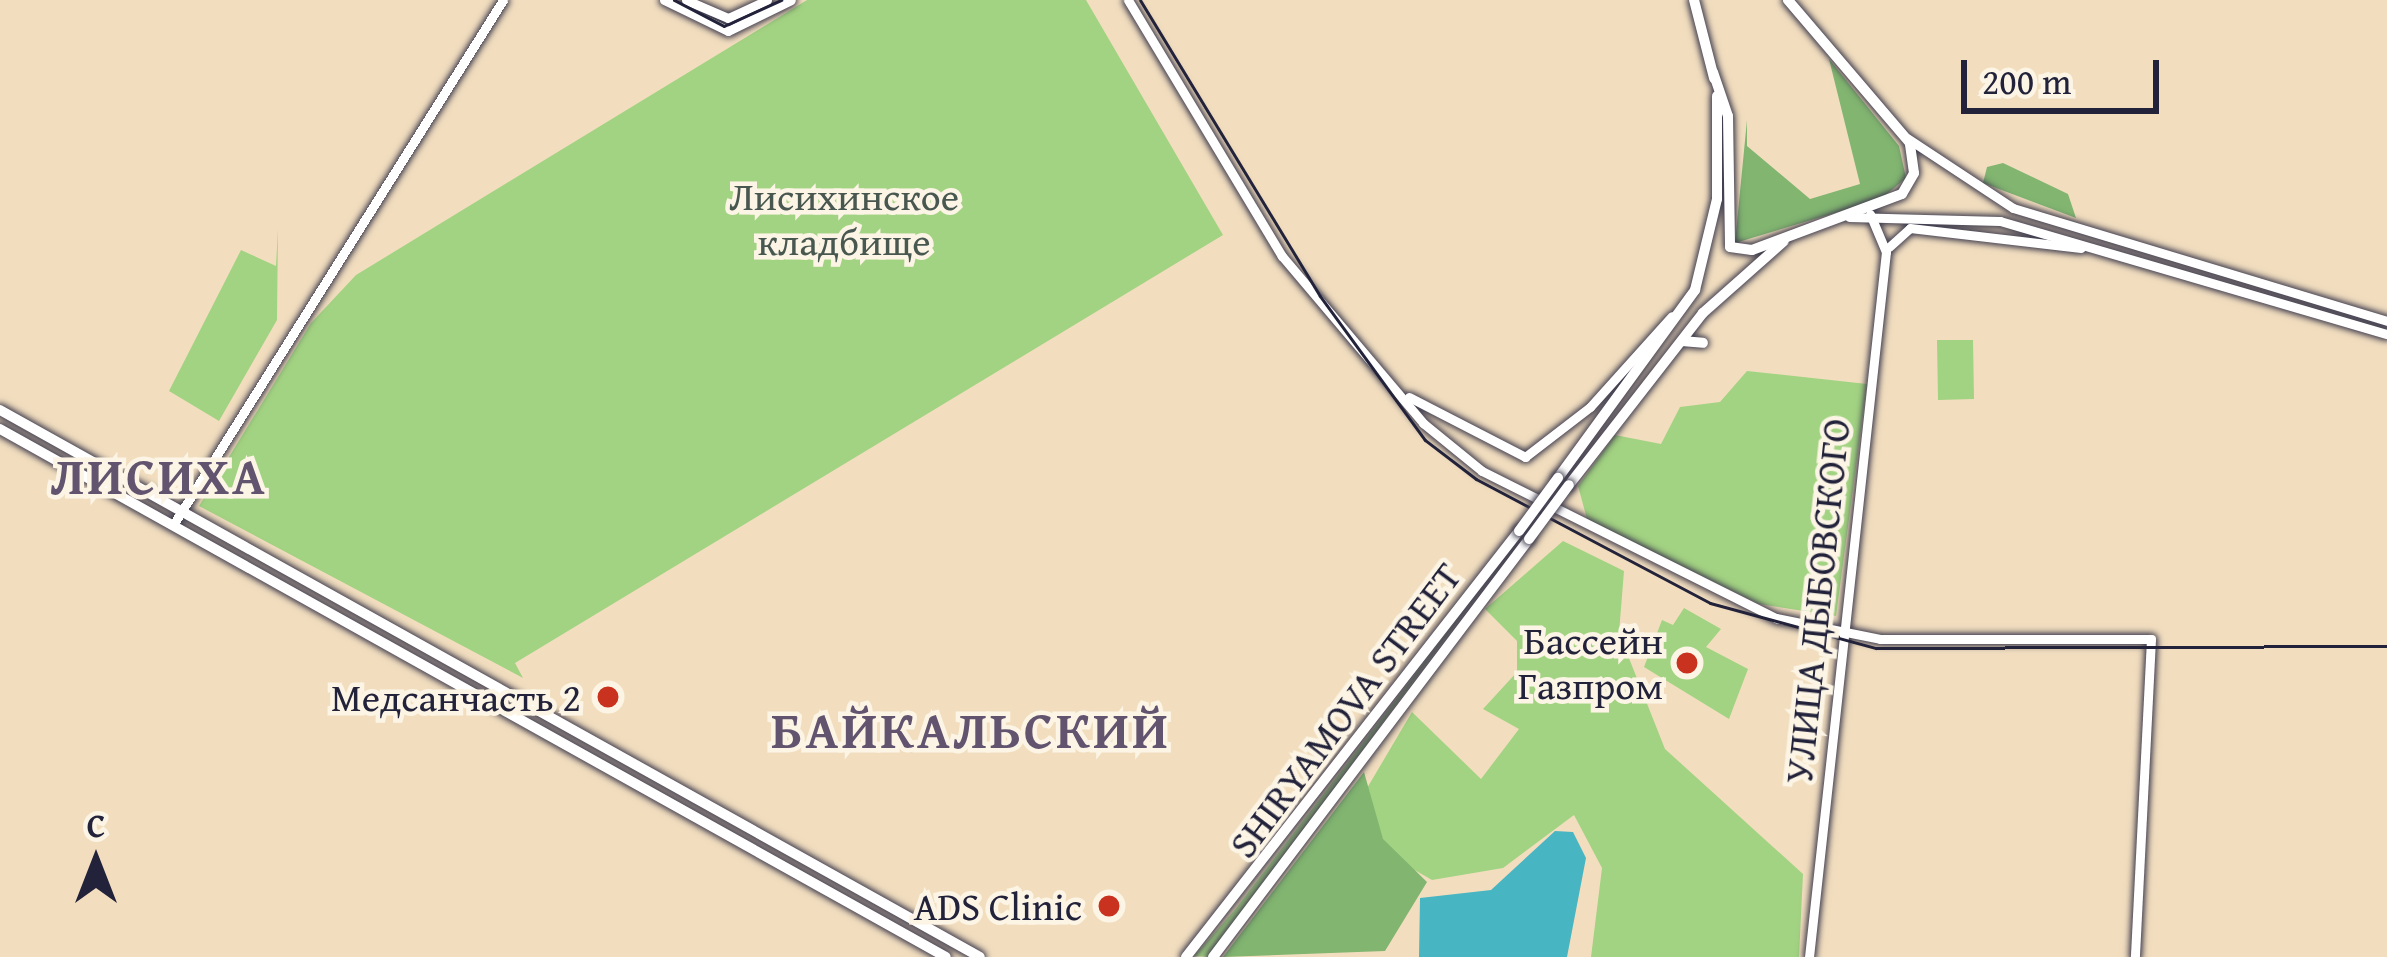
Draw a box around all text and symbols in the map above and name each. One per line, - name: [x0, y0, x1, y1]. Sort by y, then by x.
- scale bar: [1967, 36, 2165, 110]
- text: 200 m: [1982, 54, 2071, 107]
- park label: Лисихинское кладбище: [729, 174, 959, 265]
- street label: УЛИЦА ДЫБОВСКОГО: [1775, 416, 1859, 786]
- district label: ЛИСИХА: [50, 445, 268, 507]
- street label: SHIRYAMOVA STREET: [1219, 554, 1471, 866]
- place label: Бассейн Газпром: [1518, 618, 1663, 709]
- marker: Бассейн Газпром: [1674, 650, 1700, 676]
- place label: Медсанчасть 2: [331, 674, 581, 720]
- marker: Медсанчасть 2: [592, 681, 624, 713]
- district label: БАЙКАЛЬСКИЙ: [771, 699, 1171, 761]
- north arrow: [36, 801, 156, 921]
- text: С: [87, 801, 105, 849]
- place label: ADS Clinic: [914, 883, 1082, 929]
- marker: ADS Clinic: [1093, 890, 1125, 922]

